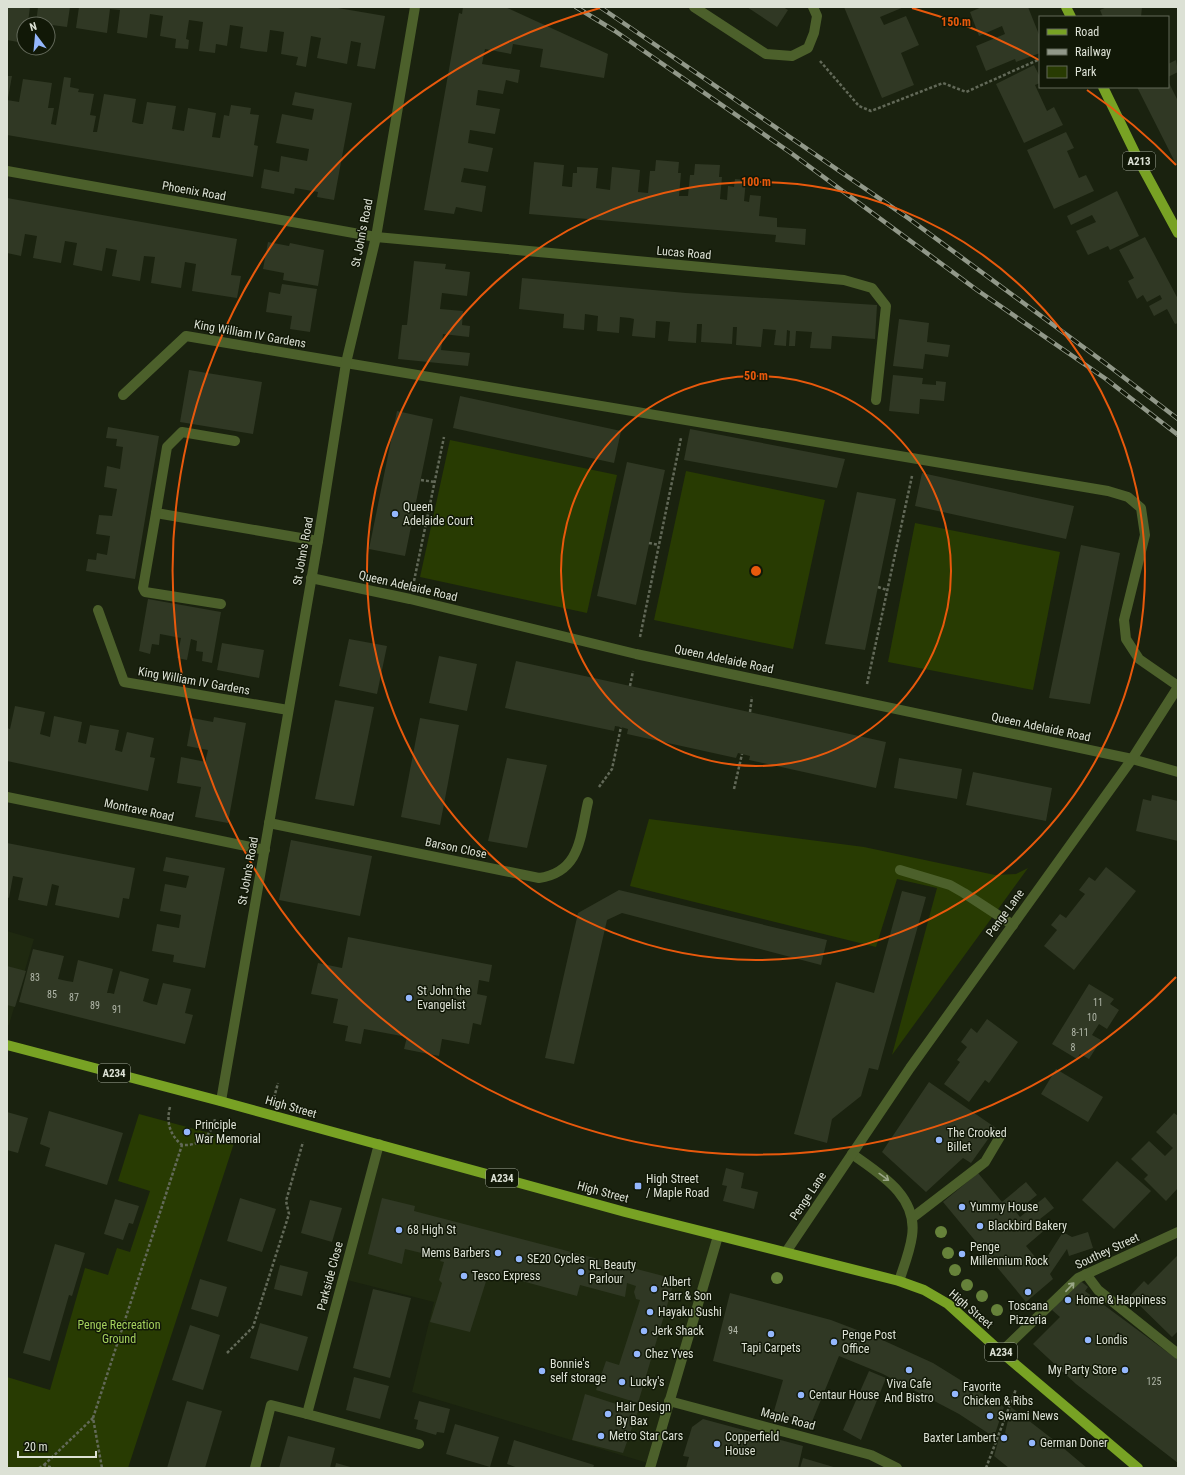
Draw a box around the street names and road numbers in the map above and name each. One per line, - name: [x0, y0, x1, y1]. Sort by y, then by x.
- road number: A213: [1123, 152, 1155, 170]
- street label: Phoenix Road: [161, 178, 227, 204]
- street label: St John's Road: [349, 198, 375, 268]
- street label: Lucas Road: [656, 244, 712, 262]
- street label: King William IV Gardens: [193, 317, 307, 351]
- street label: St John's Road: [290, 516, 316, 586]
- street label: Queen Adelaide Road: [357, 568, 459, 604]
- street label: Queen Adelaide Road: [673, 642, 775, 676]
- street label: King William IV Gardens: [137, 664, 251, 698]
- street label: Queen Adelaide Road: [990, 710, 1092, 744]
- street label: Montrave Road: [103, 796, 175, 824]
- street label: Barson Close: [424, 835, 488, 861]
- street label: St John's Road: [235, 836, 261, 906]
- street label: Penge Lane: [983, 886, 1027, 939]
- road number: A234: [98, 1064, 130, 1082]
- street label: High Street: [264, 1093, 319, 1121]
- road number: A234: [486, 1169, 518, 1187]
- street label: Penge Lane: [787, 1169, 829, 1223]
- street label: High Street: [576, 1178, 631, 1206]
- street label: Southey Street: [1073, 1230, 1142, 1272]
- street label: Parkside Close: [314, 1240, 346, 1312]
- street label: High Street: [946, 1287, 996, 1332]
- road number: A234: [985, 1343, 1017, 1361]
- street label: Maple Road: [759, 1405, 817, 1433]

